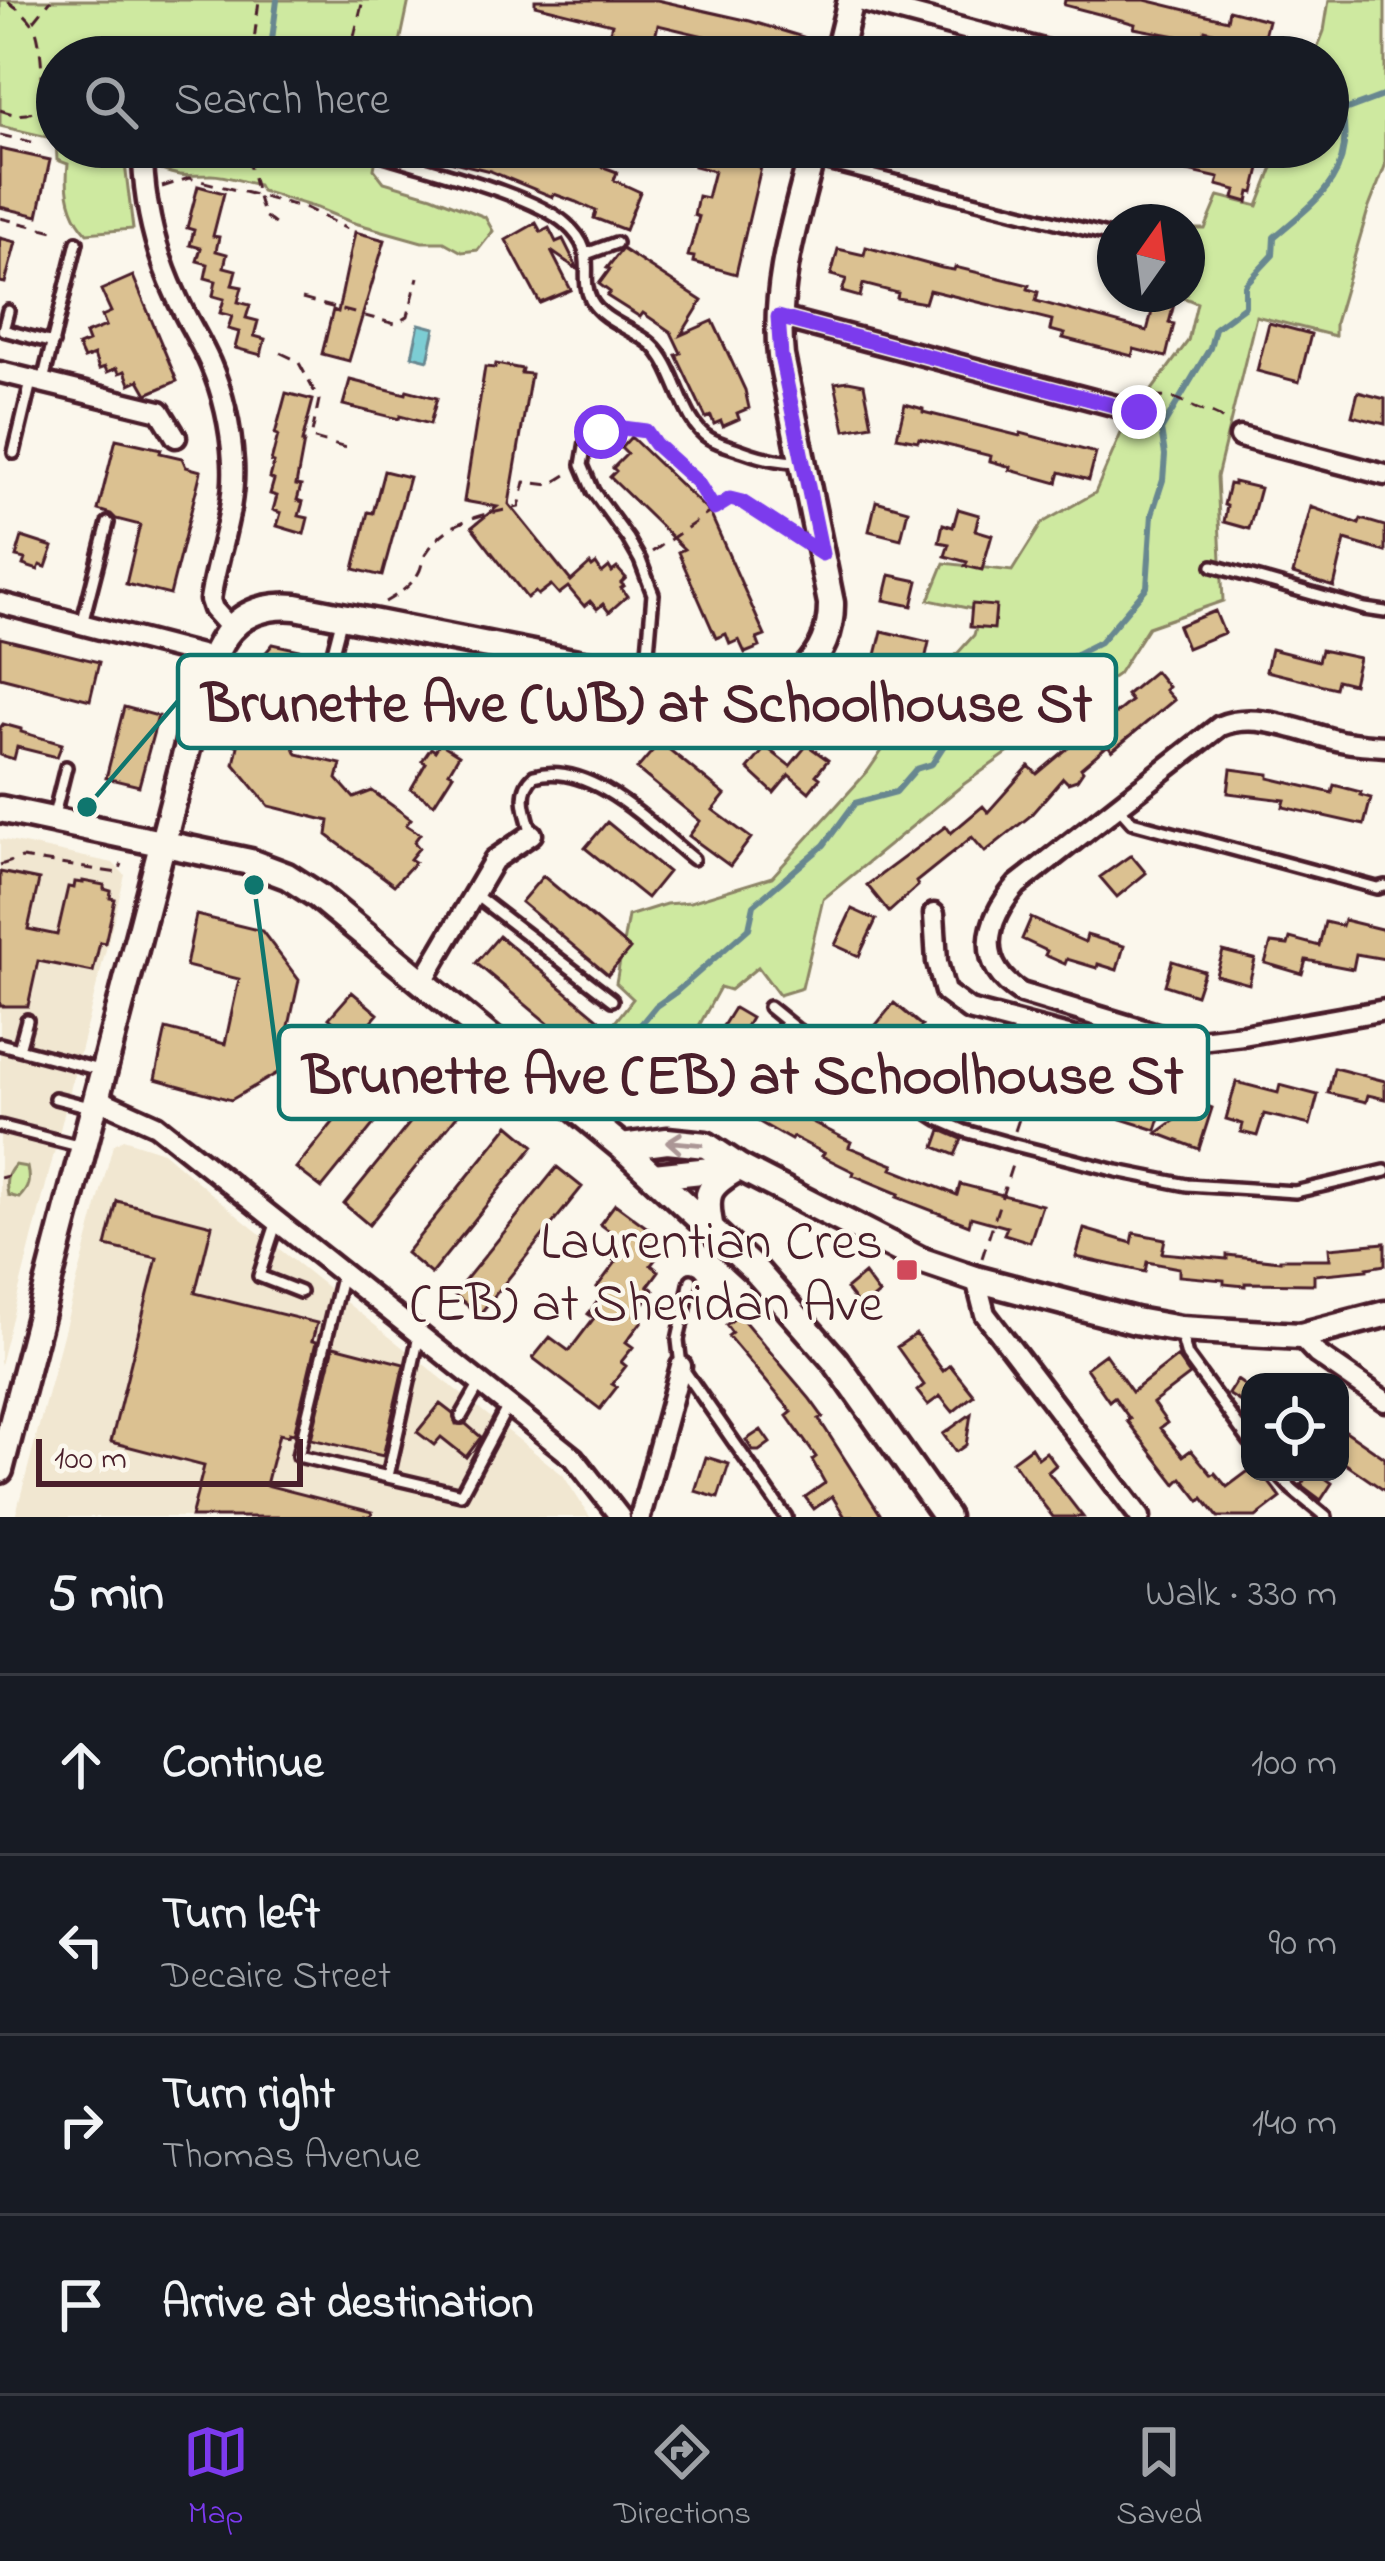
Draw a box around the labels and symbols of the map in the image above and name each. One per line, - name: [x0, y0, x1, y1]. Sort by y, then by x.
- north arrow: [1097, 204, 1205, 312]
- route end: [1112, 385, 1166, 439]
- route start: [574, 405, 628, 459]
- callout: Brunette Ave (WB) at Schoolhouse St: [178, 655, 1116, 748]
- text: Brunette Ave (WB) at Schoolhouse St: [199, 666, 1093, 749]
- callout: Brunette Ave (EB) at Schoolhouse St: [279, 1026, 1208, 1119]
- text: Brunette Ave (EB) at Schoolhouse St: [300, 1038, 1184, 1121]
- one-way arrow: [665, 1131, 704, 1154]
- place label: Laurentian Cres (EB) at Sheridan Ave: [411, 1206, 884, 1346]
- marker: Laurentian Cres (EB) at Sheridan Ave: [894, 1257, 920, 1283]
- scale bar: [36, 1433, 303, 1486]

